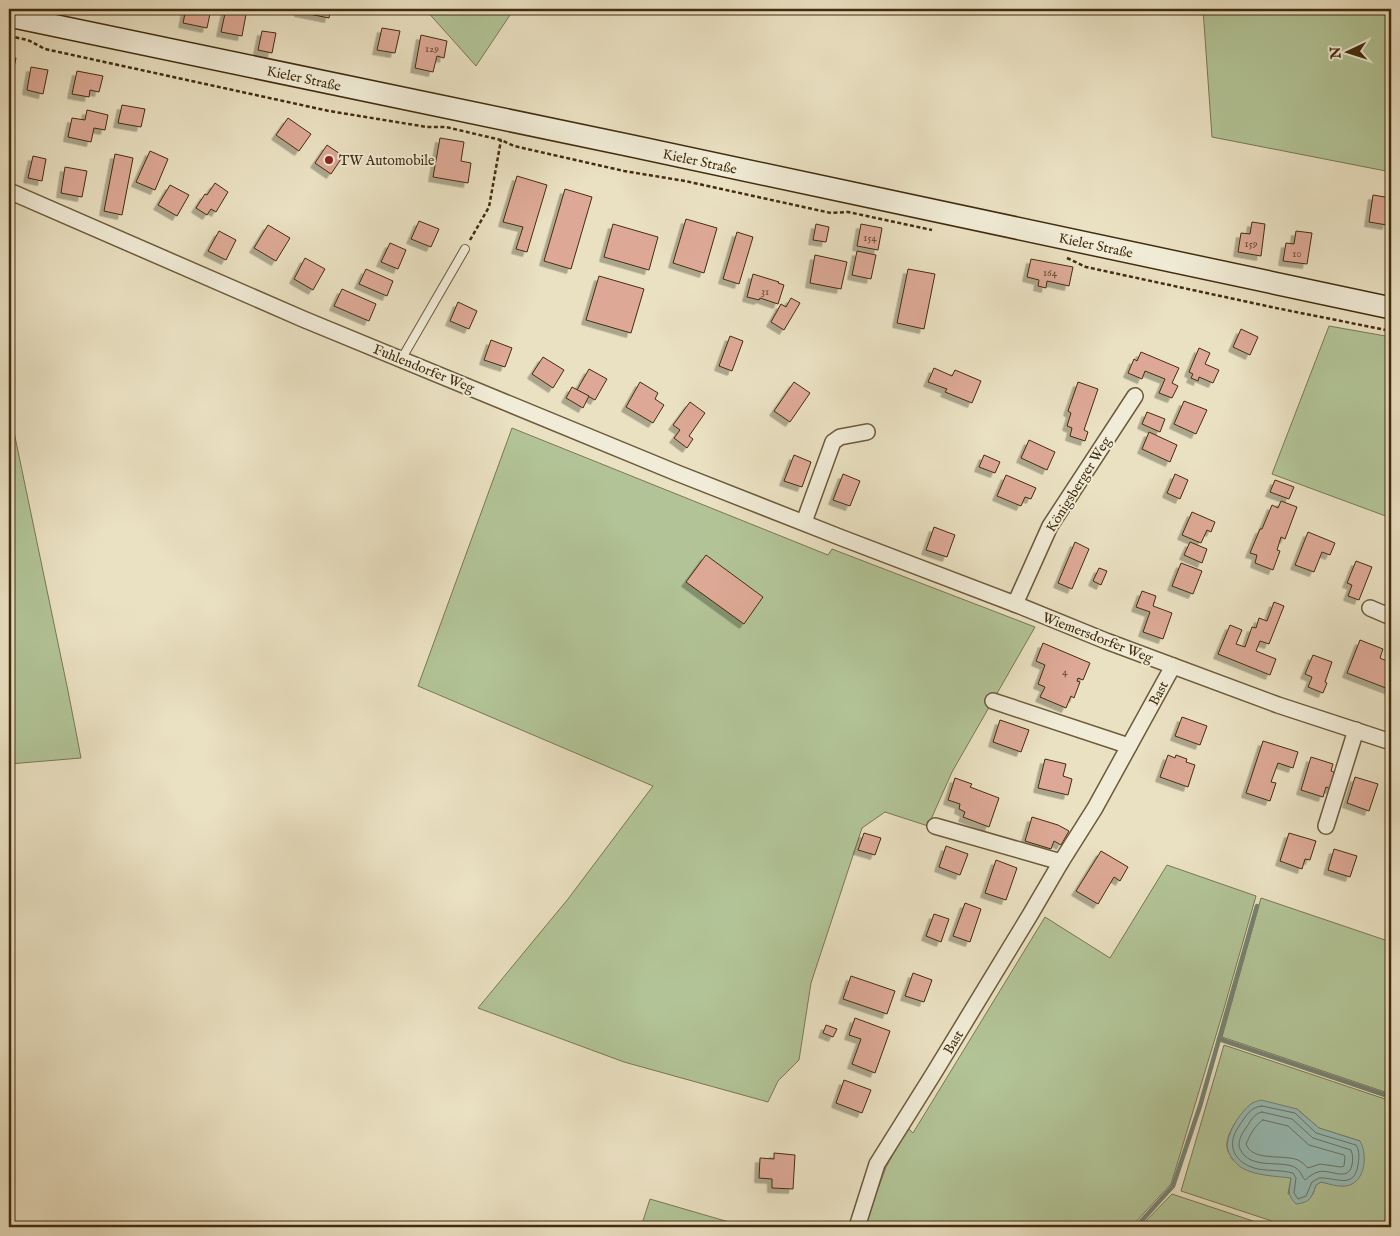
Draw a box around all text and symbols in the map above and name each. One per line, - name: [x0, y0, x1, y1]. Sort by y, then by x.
- north arrow: [1322, 28, 1372, 78]
- house number: 129: [425, 42, 439, 56]
- text: N: [1327, 46, 1345, 61]
- street label: Kieler Straße: [265, 62, 343, 96]
- street label: Kieler Straße: [661, 145, 739, 179]
- place label: TW Automobile: [339, 152, 435, 170]
- marker: TW Automobile: [323, 154, 335, 166]
- street label: Kieler Straße: [1057, 229, 1135, 263]
- house number: 154: [863, 231, 877, 245]
- house number: 159: [1245, 237, 1258, 251]
- house number: 10: [1292, 247, 1302, 261]
- house number: 164: [1043, 266, 1058, 280]
- house number: 31: [761, 285, 769, 299]
- street label: Fuhlendorfer Weg: [370, 340, 477, 398]
- street label: Königsberger Weg: [1042, 433, 1116, 536]
- street label: Wiemersdorfer Weg: [1040, 609, 1156, 667]
- house number: 4: [1062, 665, 1068, 679]
- street label: Bast: [1145, 678, 1173, 709]
- street label: Bast: [940, 1027, 968, 1058]

